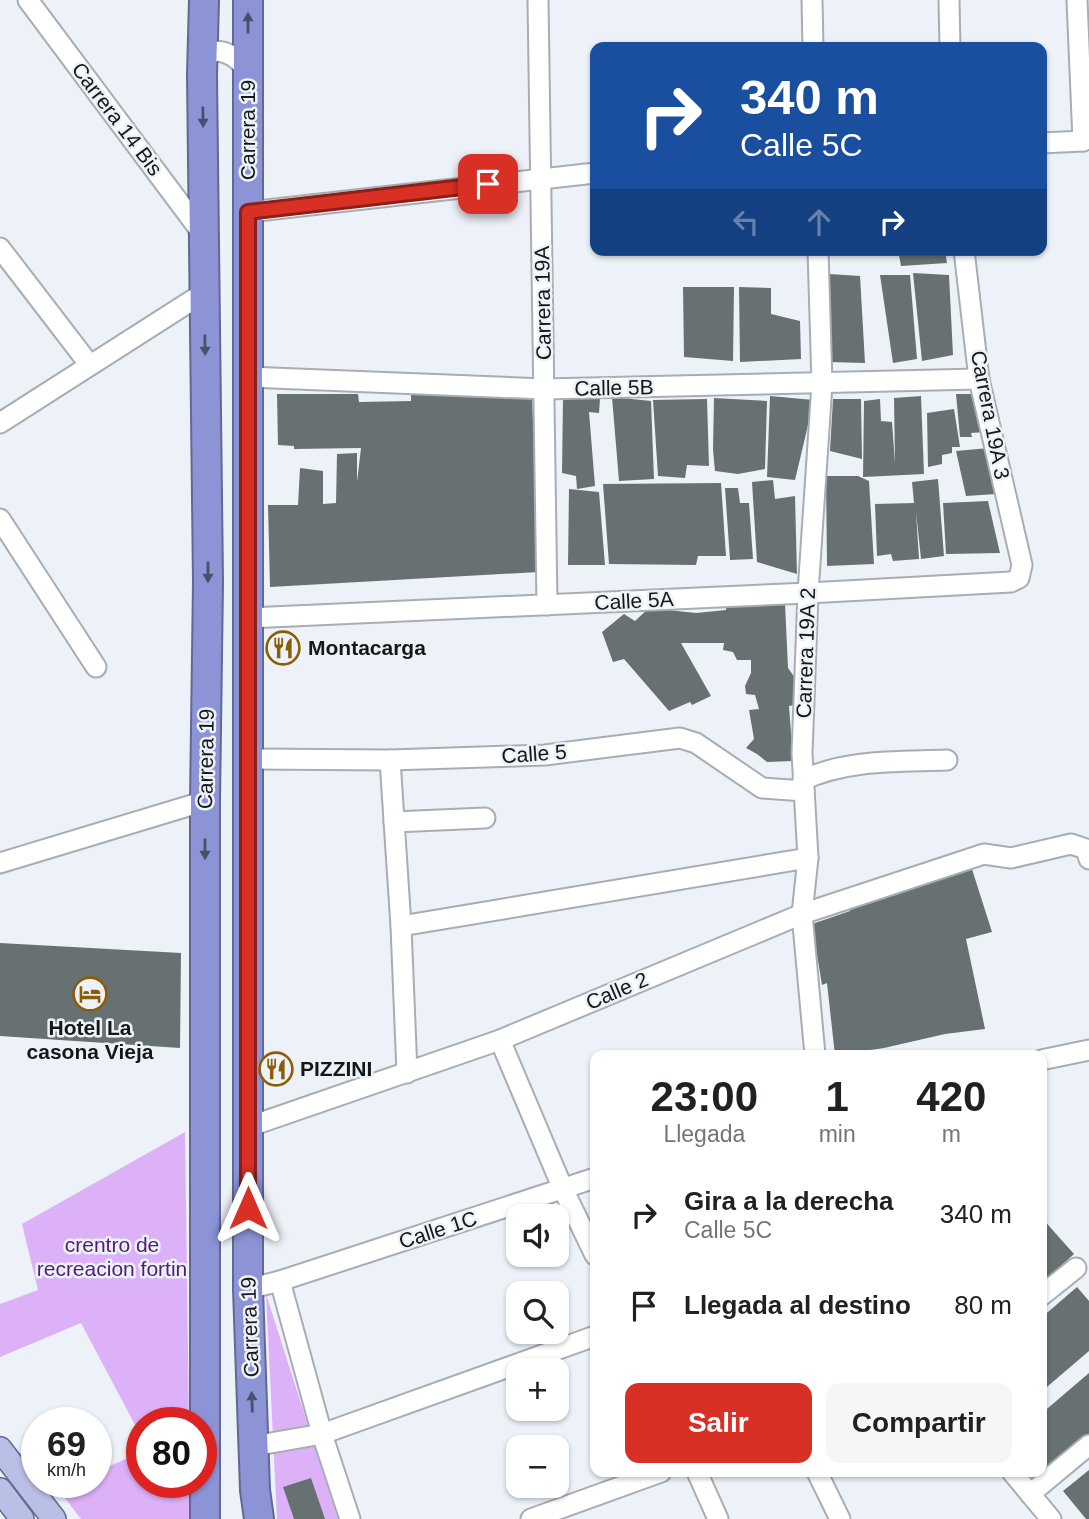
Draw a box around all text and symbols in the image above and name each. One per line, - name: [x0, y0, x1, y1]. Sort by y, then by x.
- one-way arrow: [242, 12, 254, 34]
- street label: Carrera 14 Bis: [67, 58, 167, 180]
- icon: right: [625, 70, 716, 161]
- text: 340 m: [740, 70, 879, 124]
- street label: Carrera 19: [236, 80, 259, 180]
- one-way arrow: [197, 106, 208, 128]
- text: Calle 5C: [740, 127, 863, 163]
- pin: [458, 154, 518, 214]
- icon: arrive: [469, 165, 507, 203]
- icon: left: [727, 203, 765, 241]
- icon: ahead: [800, 203, 838, 241]
- icon: right: [873, 203, 911, 241]
- street label: Carrera 19A: [530, 246, 555, 360]
- one-way arrow: [200, 334, 211, 356]
- street label: Carrera 19A 3: [967, 349, 1014, 481]
- street label: Calle 5B: [574, 375, 654, 400]
- one-way arrow: [202, 561, 214, 583]
- street label: Calle 5A: [594, 587, 674, 614]
- street label: Carrera 19A 2: [792, 587, 819, 719]
- restaurant icon: Montacarga: [264, 629, 302, 667]
- place label: Montacarga: [308, 636, 426, 659]
- street label: Carrera 19: [193, 709, 218, 809]
- street label: Calle 5: [501, 740, 567, 767]
- one-way arrow: [199, 838, 211, 860]
- street label: Calle 2: [582, 967, 651, 1014]
- hotel icon: Hotel La casona Vieja: [71, 975, 109, 1013]
- place label: Hotel La casona Vieja: [27, 1016, 154, 1063]
- restaurant icon: PIZZINI: [257, 1050, 295, 1088]
- place label: PIZZINI: [300, 1057, 372, 1080]
- text: 23:00: [651, 1073, 758, 1120]
- text: 1: [825, 1073, 849, 1120]
- text: 420: [916, 1073, 986, 1120]
- text: Llegada: [663, 1121, 745, 1147]
- text: min: [819, 1121, 856, 1147]
- text: m: [942, 1121, 961, 1147]
- position arrow: [211, 1171, 285, 1245]
- text: Gira a la derecha: [684, 1186, 894, 1216]
- icon: right: [625, 1196, 663, 1234]
- text: 340 m: [940, 1199, 1012, 1229]
- map controls: [506, 1204, 569, 1498]
- button: sound: [506, 1204, 569, 1267]
- street label: Calle 1C: [396, 1206, 480, 1253]
- text: Calle 5C: [684, 1217, 772, 1243]
- park label: crentro de recreacion fortin: [37, 1233, 187, 1280]
- street label: Carrera 19: [236, 1276, 263, 1378]
- button: search: [506, 1281, 569, 1344]
- icon: arrive: [625, 1287, 663, 1325]
- text: Llegada al destino: [684, 1290, 911, 1320]
- text: 80 m: [954, 1290, 1012, 1320]
- button: +: [506, 1358, 569, 1421]
- button: Salir: [625, 1383, 812, 1463]
- button: Compartir: [826, 1383, 1012, 1463]
- one-way arrow: [247, 1391, 258, 1413]
- speed limit sign: 80: [126, 1407, 217, 1498]
- text: 69: [47, 1424, 86, 1463]
- button: −: [506, 1435, 569, 1498]
- text: km/h: [47, 1460, 86, 1480]

